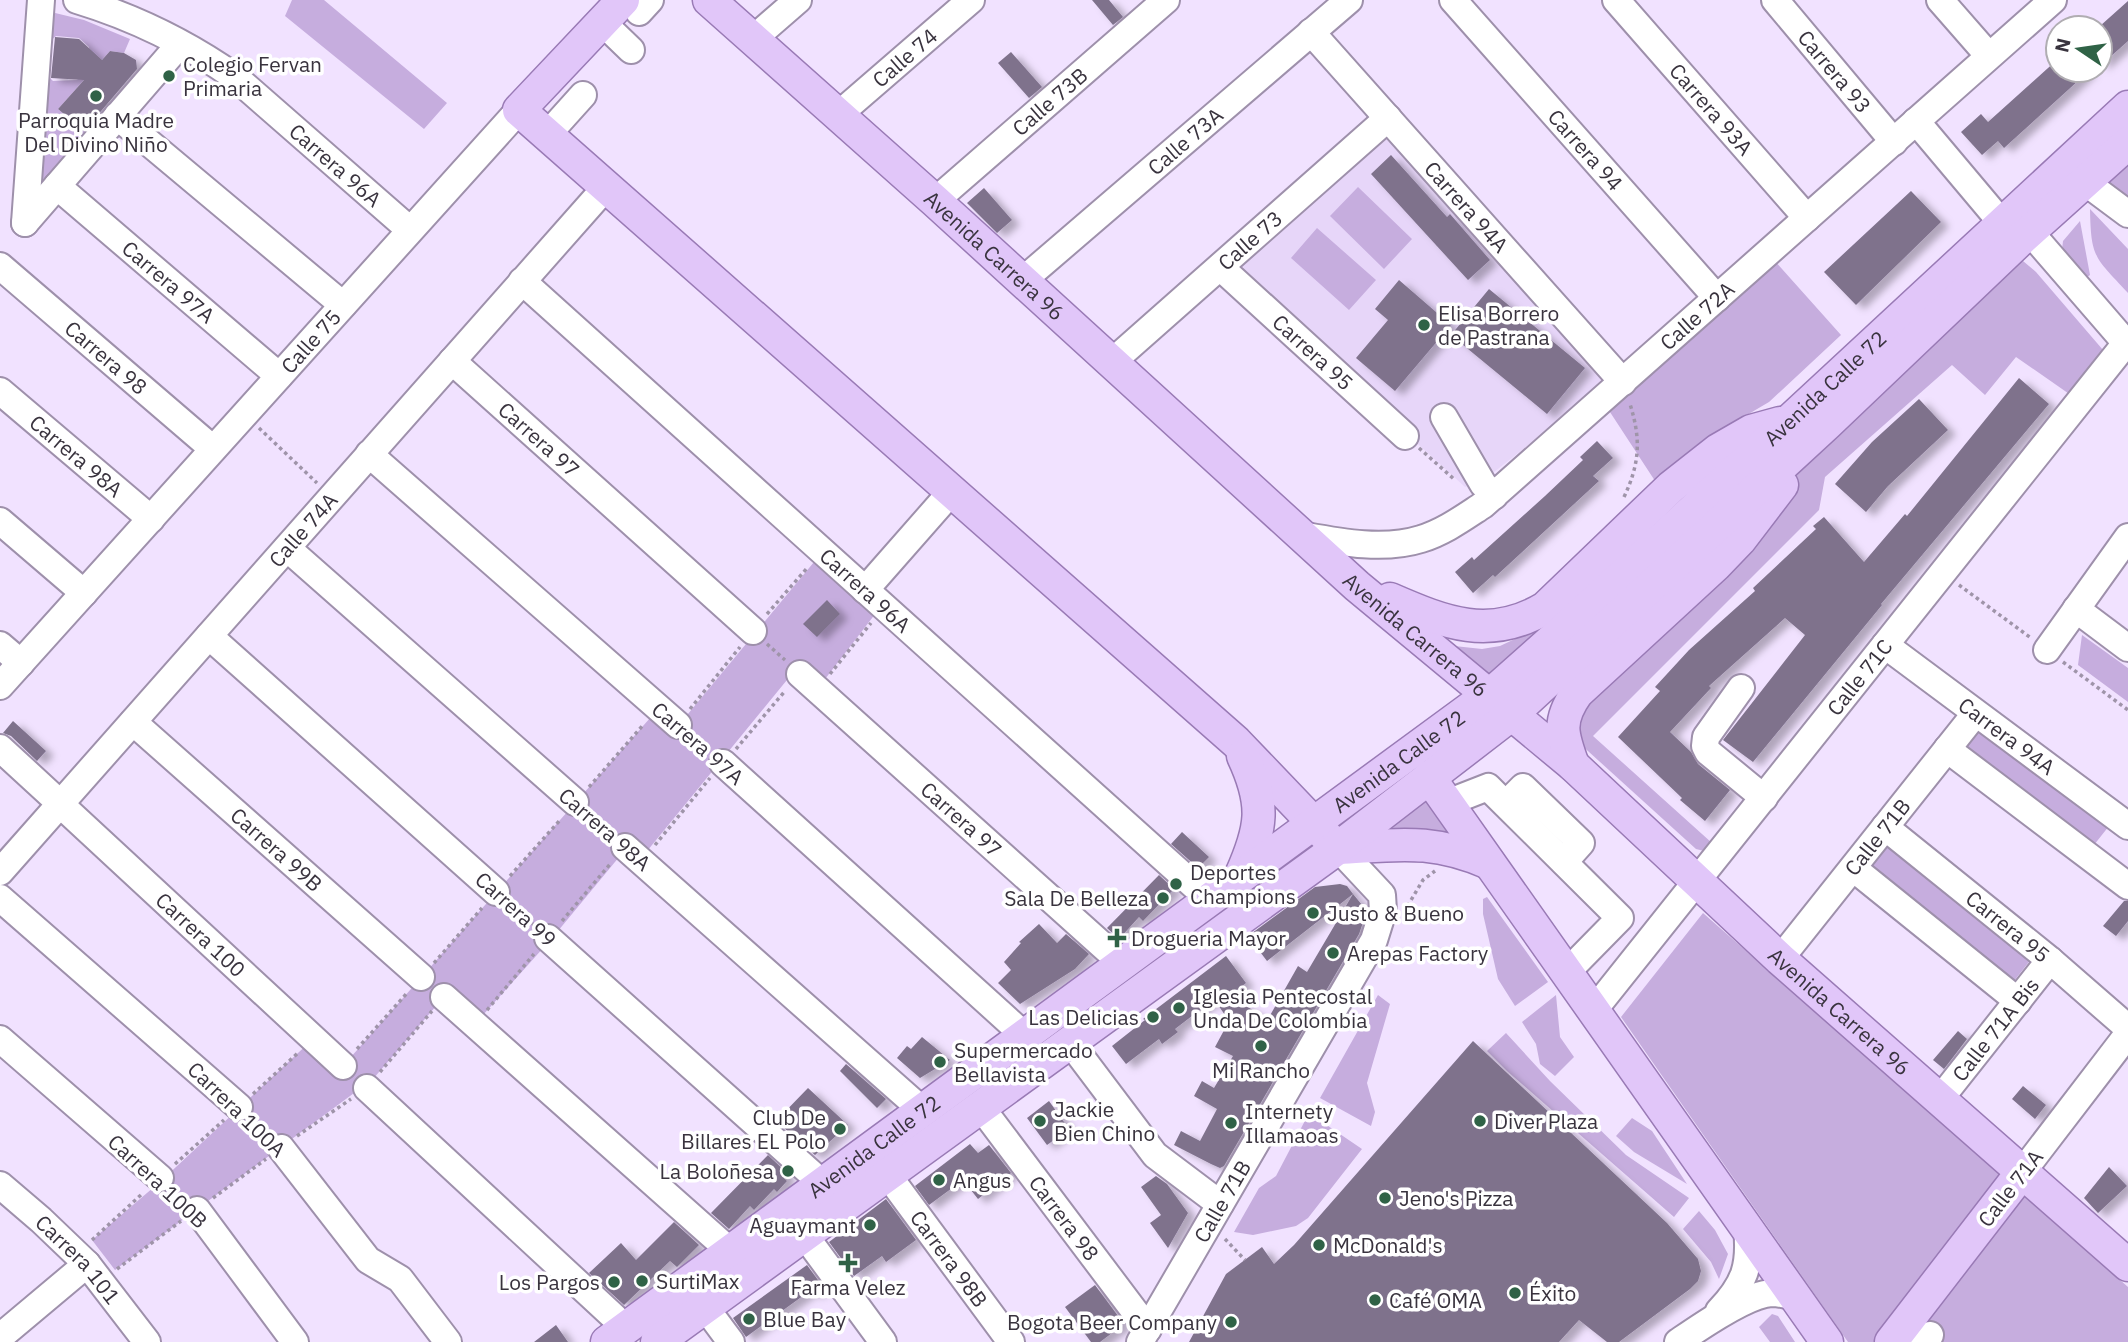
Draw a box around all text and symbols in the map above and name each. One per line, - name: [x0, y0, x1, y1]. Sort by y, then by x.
- north arrow: [2044, 14, 2114, 84]
- street label: Calle 74: [866, 22, 943, 93]
- street label: Carrera 93: [1792, 24, 1878, 119]
- text: N: [2049, 36, 2076, 55]
- place label: Colegio Fervan Primaria: [183, 50, 322, 102]
- street label: Carrera 93A: [1664, 57, 1760, 161]
- street label: Calle 73B: [1006, 61, 1093, 142]
- marker: Colegio Fervan Primaria: [161, 68, 177, 84]
- marker: Parroquia Madre Del Divino Niño: [88, 88, 104, 104]
- street label: Calle 73A: [1142, 101, 1229, 181]
- street label: Carrera 94: [1542, 103, 1629, 196]
- place label: Parroquia Madre Del Divino Niño: [18, 106, 174, 158]
- street label: Carrera 96A: [284, 117, 388, 213]
- street label: Carrera 94A: [1418, 155, 1515, 258]
- street label: Avenida Carrera 96: [918, 184, 1071, 326]
- street label: Calle 73: [1212, 204, 1288, 276]
- street label: Carrera 97A: [116, 234, 221, 329]
- street label: Calle 72A: [1654, 275, 1740, 356]
- place label: Elisa Borrero de Pastrana: [1438, 299, 1559, 351]
- street label: Calle 75: [274, 303, 347, 379]
- street label: Carrera 95: [1267, 308, 1359, 396]
- street label: Carrera 98: [59, 314, 153, 400]
- marker: Elisa Borrero de Pastrana: [1416, 317, 1432, 333]
- street label: Avenida Calle 72: [1758, 324, 1892, 452]
- street label: Carrera 97: [492, 395, 586, 483]
- street label: Carrera 98A: [24, 408, 129, 503]
- street label: Calle 74A: [262, 486, 343, 573]
- street label: Carrera 96A: [814, 542, 917, 638]
- street label: Avenida Carrera 96: [1337, 566, 1494, 703]
- street label: Calle 71C: [1820, 633, 1898, 721]
- street label: Carrera 94A: [1953, 691, 2061, 781]
- street label: Carrera 97A: [646, 695, 750, 791]
- street label: Avenida Calle 72: [1327, 703, 1470, 819]
- street label: Carrera 97: [915, 775, 1008, 863]
- street label: Carrera 98A: [553, 781, 657, 877]
- street label: Calle 71B: [1838, 793, 1916, 881]
- street label: Carrera 99B: [225, 801, 329, 898]
- place label: Deportes Champions: [1190, 858, 1296, 910]
- street label: Carrera 99: [469, 865, 563, 953]
- marker: Deportes Champions: [1168, 876, 1184, 892]
- place label: Sala De Belleza: [1004, 884, 1149, 912]
- street label: Carrera 95: [1960, 884, 2056, 968]
- street label: Carrera 100: [150, 886, 252, 983]
- marker: Sala De Belleza: [1155, 890, 1171, 906]
- place label: Justo & Bueno: [1327, 899, 1464, 927]
- marker: Justo & Bueno: [1305, 905, 1321, 921]
- place label: Drogueria Mayor: [1131, 924, 1286, 952]
- marker: Drogueria Mayor: [1109, 930, 1125, 946]
- place label: Arepas Factory: [1347, 939, 1489, 967]
- street label: Avenida Carrera 96: [1762, 941, 1916, 1081]
- marker: Arepas Factory: [1325, 945, 1341, 961]
- street label: Calle 71A Bis: [1945, 972, 2045, 1087]
- place label: Iglesia Pentecostal Unda De Colombia: [1193, 982, 1373, 1034]
- marker: Iglesia Pentecostal Unda De Colombia: [1171, 1000, 1187, 1016]
- place label: Las Delicias: [1028, 1003, 1139, 1031]
- marker: Las Delicias: [1145, 1009, 1161, 1025]
- place label: Supermercado Bellavista: [954, 1036, 1093, 1088]
- marker: Mi Rancho: [1253, 1038, 1269, 1054]
- marker: Supermercado Bellavista: [932, 1054, 948, 1070]
- street label: Carrera 100A: [182, 1055, 292, 1163]
- place label: Mi Rancho: [1212, 1056, 1310, 1084]
- street label: Avenida Calle 72: [802, 1088, 946, 1204]
- place label: Jackie Bien Chino: [1054, 1095, 1155, 1147]
- place label: Internety Illamaoas: [1245, 1097, 1339, 1149]
- place label: Club De Billares EL Polo: [681, 1103, 826, 1155]
- place label: Diver Plaza: [1494, 1107, 1598, 1135]
- marker: Jackie Bien Chino: [1032, 1113, 1048, 1129]
- marker: Diver Plaza: [1472, 1113, 1488, 1129]
- marker: Internety Illamaoas: [1223, 1115, 1239, 1131]
- marker: Club De Billares EL Polo: [832, 1121, 848, 1137]
- street label: Carrera 100B: [102, 1128, 214, 1234]
- street label: Calle 71A: [1971, 1144, 2049, 1232]
- street label: Calle 71B: [1187, 1155, 1257, 1248]
- place label: La Boloñesa: [659, 1157, 774, 1185]
- marker: La Boloñesa: [780, 1163, 796, 1179]
- place label: Angus: [953, 1166, 1012, 1194]
- street label: Carrera 98: [1023, 1169, 1106, 1266]
- marker: Angus: [931, 1172, 947, 1188]
- place label: Jeno's Pizza: [1399, 1184, 1513, 1212]
- marker: Jeno's Pizza: [1377, 1190, 1393, 1206]
- street label: Carrera 98B: [904, 1204, 994, 1313]
- street label: Carrera 101: [30, 1208, 127, 1310]
- place label: Aguaymant: [749, 1211, 856, 1239]
- marker: Aguaymant: [862, 1217, 878, 1233]
- place label: McDonald's: [1333, 1231, 1443, 1259]
- marker: McDonald's: [1311, 1237, 1327, 1253]
- marker: Farma Velez: [840, 1255, 856, 1271]
- place label: SurtiMax: [656, 1267, 740, 1295]
- place label: Los Pargos: [499, 1268, 600, 1296]
- marker: SurtiMax: [634, 1273, 650, 1289]
- place label: Farma Velez: [791, 1273, 906, 1301]
- marker: Los Pargos: [606, 1274, 622, 1290]
- place label: Éxito: [1529, 1279, 1576, 1307]
- marker: Éxito: [1507, 1285, 1523, 1301]
- place label: Café OMA: [1389, 1286, 1482, 1314]
- marker: Café OMA: [1367, 1292, 1383, 1308]
- place label: Blue Bay: [763, 1305, 847, 1333]
- place label: Bogota Beer Company: [1007, 1308, 1218, 1336]
- marker: Blue Bay: [741, 1311, 757, 1327]
- marker: Bogota Beer Company: [1223, 1314, 1239, 1330]

